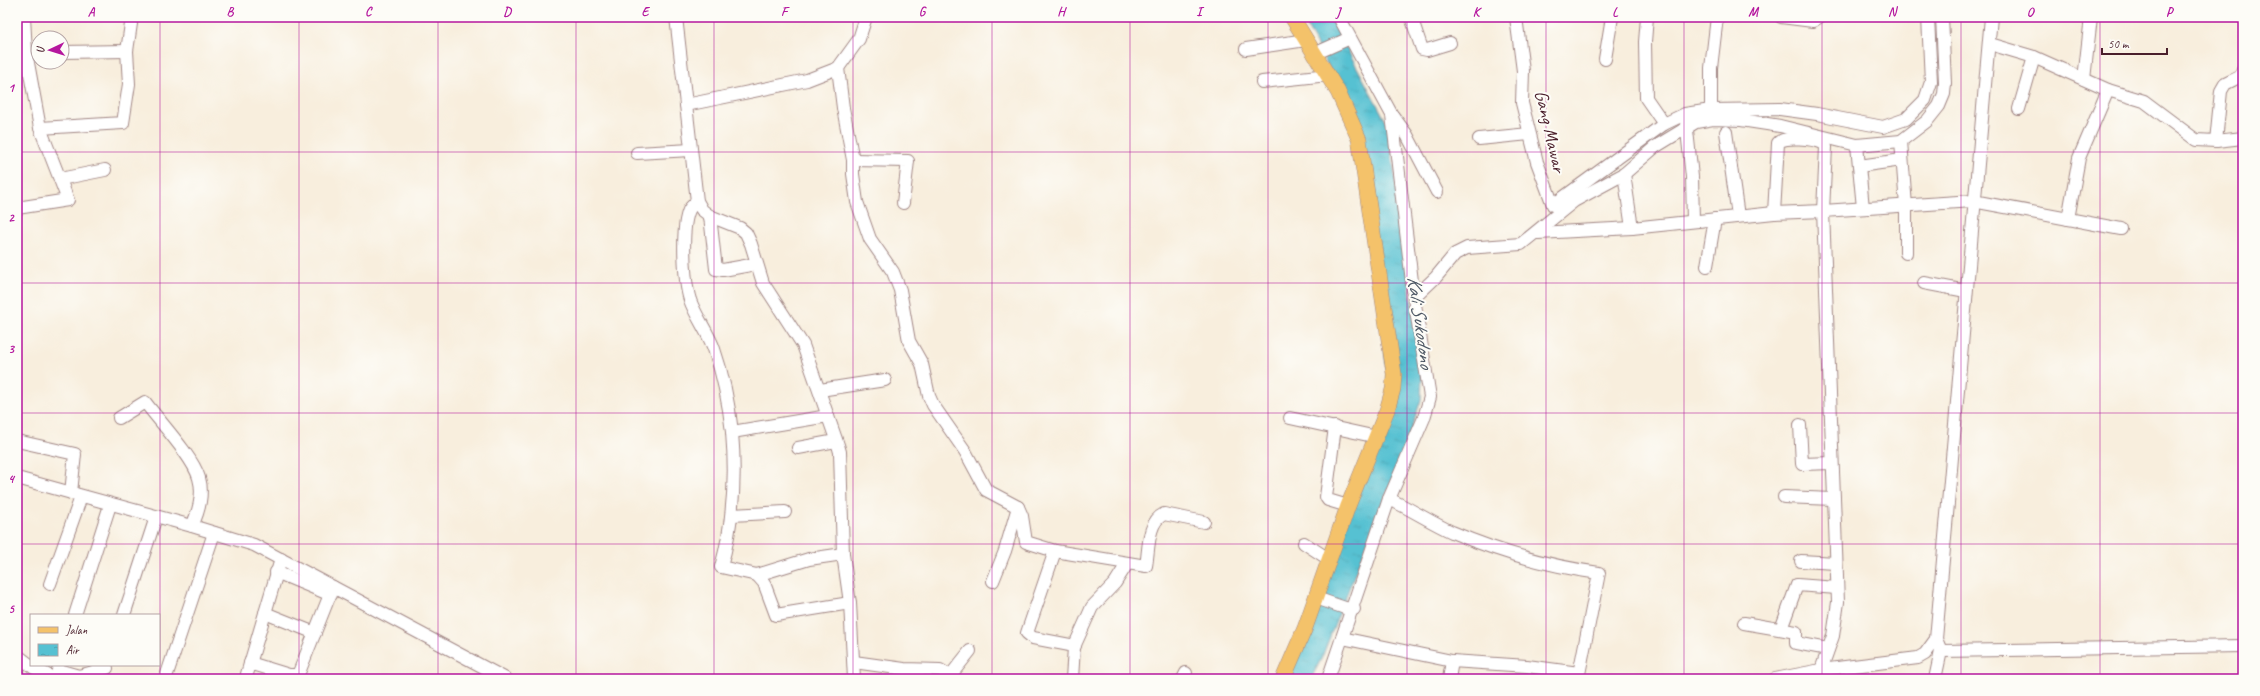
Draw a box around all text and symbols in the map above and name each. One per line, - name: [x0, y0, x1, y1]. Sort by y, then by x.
- text: A: [88, 4, 96, 20]
- text: B: [227, 4, 235, 20]
- text: C: [365, 4, 373, 20]
- text: D: [503, 4, 512, 20]
- text: E: [642, 4, 651, 20]
- text: F: [781, 4, 790, 20]
- text: G: [919, 4, 927, 20]
- text: H: [1057, 4, 1067, 20]
- text: I: [1196, 4, 1205, 20]
- text: J: [1335, 4, 1342, 20]
- text: K: [1473, 4, 1483, 20]
- text: L: [1612, 4, 1619, 20]
- text: M: [1748, 4, 1759, 20]
- text: N: [1888, 4, 1899, 20]
- text: O: [2027, 4, 2036, 20]
- text: P: [2166, 4, 2175, 20]
- north arrow: [30, 30, 70, 70]
- scale bar: [2102, 30, 2167, 56]
- text: 50 m: [2108, 36, 2130, 52]
- text: U: [33, 45, 47, 54]
- text: 1: [8, 80, 16, 96]
- street label: Gang Mawar: [1529, 88, 1572, 177]
- text: 2: [8, 210, 15, 226]
- water label: Kali Sukodono: [1402, 275, 1440, 372]
- text: 3: [8, 341, 15, 357]
- text: 4: [8, 471, 16, 487]
- text: 5: [8, 601, 15, 617]
- legend: [30, 614, 160, 666]
- text: Jalan: [65, 622, 88, 638]
- text: Air: [66, 642, 80, 658]

